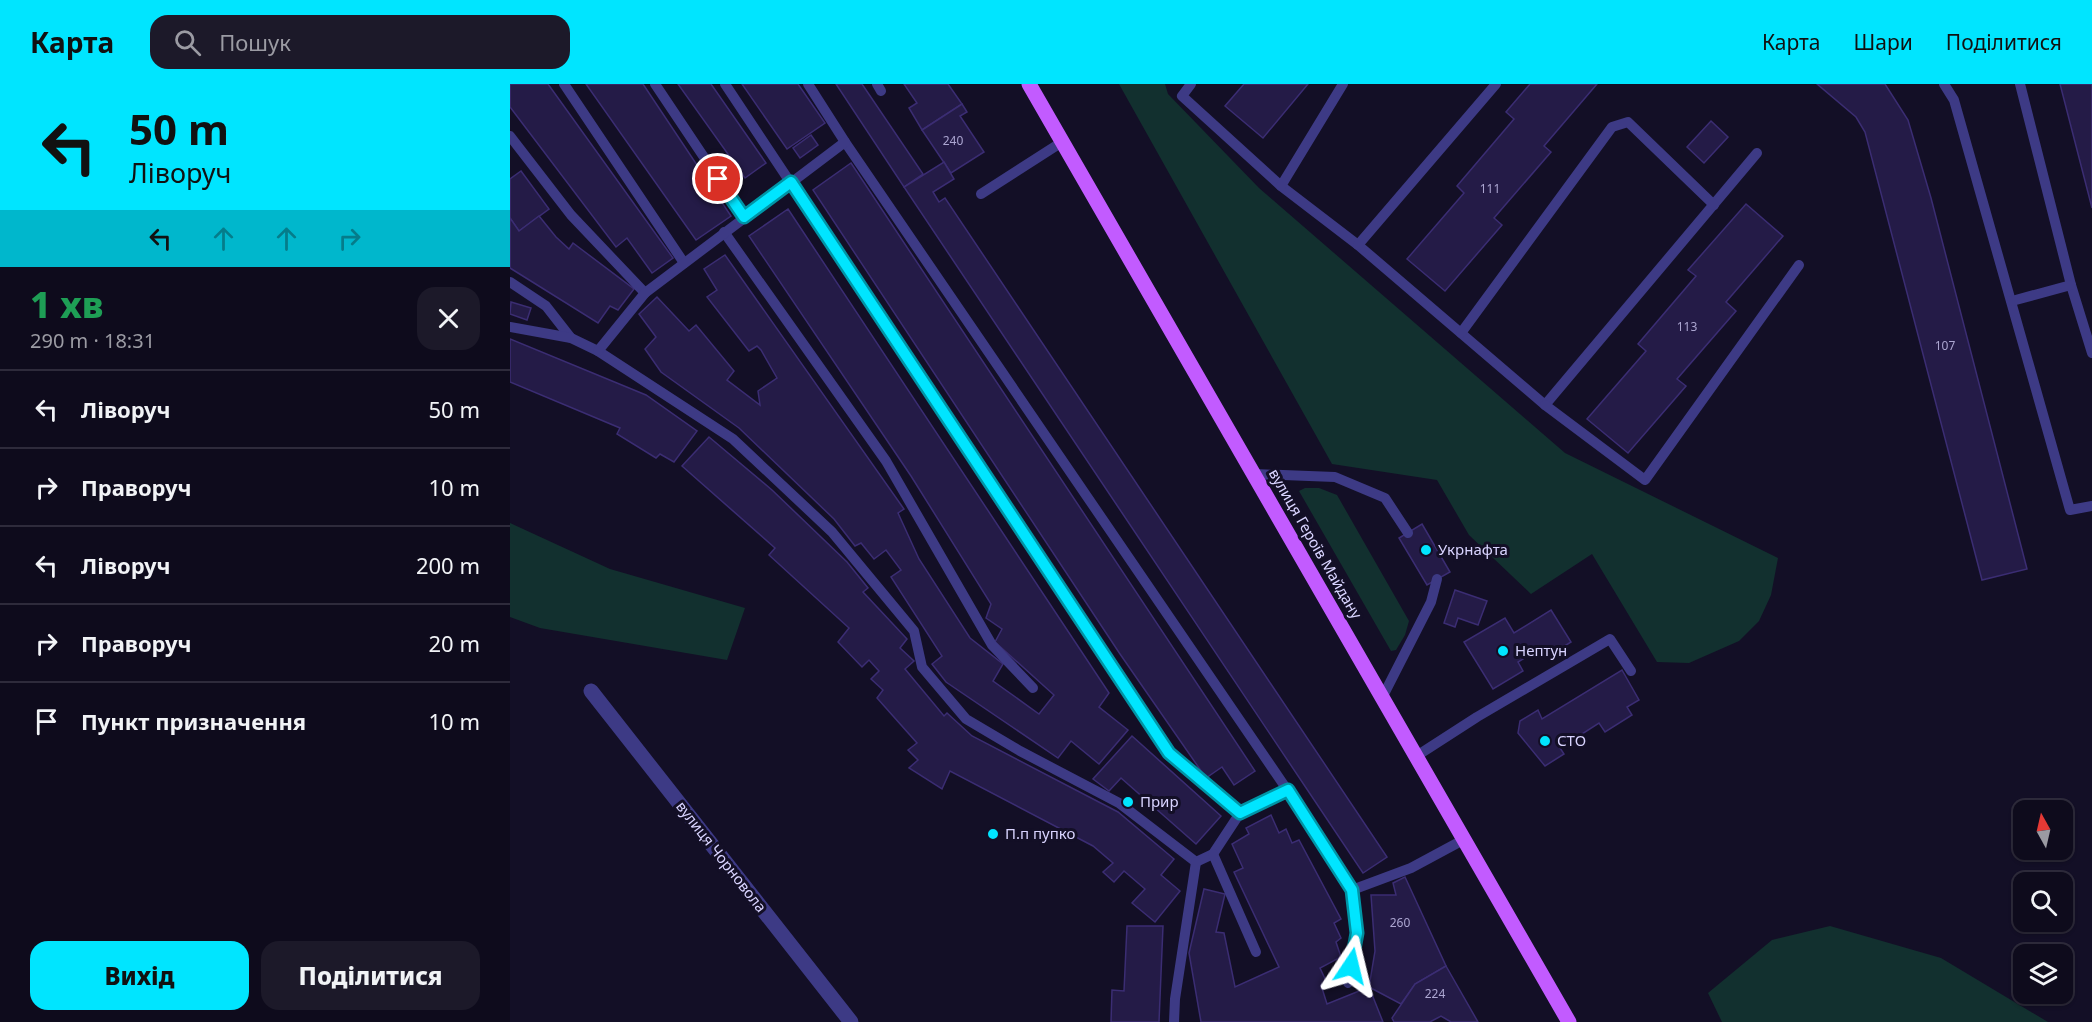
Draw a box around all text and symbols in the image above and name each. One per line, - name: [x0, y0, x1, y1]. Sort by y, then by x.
- search box: [150, 15, 570, 69]
- text: Карта: [30, 23, 114, 61]
- icon: search: [171, 26, 204, 59]
- text: Пошук: [219, 27, 291, 57]
- text: Карта: [1762, 28, 1821, 56]
- text: Шари: [1854, 28, 1913, 56]
- text: Поділитися: [1946, 28, 2062, 56]
- text: 50 m: [129, 100, 229, 157]
- icon: left: [30, 108, 108, 186]
- house number: 240: [943, 132, 963, 149]
- pin: [692, 153, 743, 204]
- text: Ліворуч: [129, 154, 231, 191]
- icon: arrive: [701, 162, 734, 195]
- house number: 111: [1480, 180, 1500, 197]
- icon: left: [144, 222, 177, 255]
- icon: ahead: [207, 222, 240, 255]
- icon: ahead: [270, 222, 303, 255]
- icon: right: [333, 222, 366, 255]
- text: 1 хв: [30, 280, 103, 329]
- button: close: [417, 287, 480, 350]
- house number: 113: [1677, 318, 1697, 335]
- text: 290 m · 18:31: [30, 327, 155, 354]
- house number: 107: [1935, 337, 1955, 354]
- icon: left: [30, 393, 63, 426]
- text: Ліворуч: [81, 394, 171, 424]
- text: 50 m: [429, 394, 480, 424]
- street label: вулиця Героїв Майдану: [1265, 465, 1367, 622]
- icon: right: [30, 471, 63, 504]
- text: Праворуч: [81, 472, 192, 502]
- text: 10 m: [429, 472, 480, 502]
- place label: Укрнафта: [1438, 539, 1508, 559]
- marker: Укрнафта: [1419, 543, 1433, 557]
- icon: left: [30, 549, 63, 582]
- text: Ліворуч: [81, 550, 171, 580]
- text: 200 m: [416, 550, 480, 580]
- icon: right: [30, 627, 63, 660]
- text: Праворуч: [81, 628, 192, 658]
- text: 20 m: [429, 628, 480, 658]
- place label: Нептун: [1515, 640, 1567, 660]
- marker: Нептун: [1496, 644, 1510, 658]
- icon: arrive: [30, 705, 63, 738]
- text: Пункт призначення: [81, 706, 306, 736]
- text: 10 m: [429, 706, 480, 736]
- place label: СТО: [1557, 730, 1586, 750]
- marker: СТО: [1538, 734, 1552, 748]
- place label: Прир: [1140, 791, 1179, 811]
- marker: Прир: [1121, 795, 1135, 809]
- street label: вулиця Чорновола: [672, 797, 771, 916]
- north arrow: [2013, 800, 2073, 860]
- map controls: [2013, 800, 2073, 1004]
- place label: П.п пупко: [1005, 823, 1075, 843]
- marker: П.п пупко: [986, 827, 1000, 841]
- button: search: [2013, 872, 2073, 932]
- house number: 260: [1390, 914, 1410, 931]
- position arrow: [1319, 934, 1383, 998]
- button: Вихід: [30, 941, 249, 1010]
- button: Поділитися: [261, 941, 480, 1010]
- button: layers: [2013, 944, 2073, 1004]
- house number: 224: [1425, 985, 1445, 1002]

